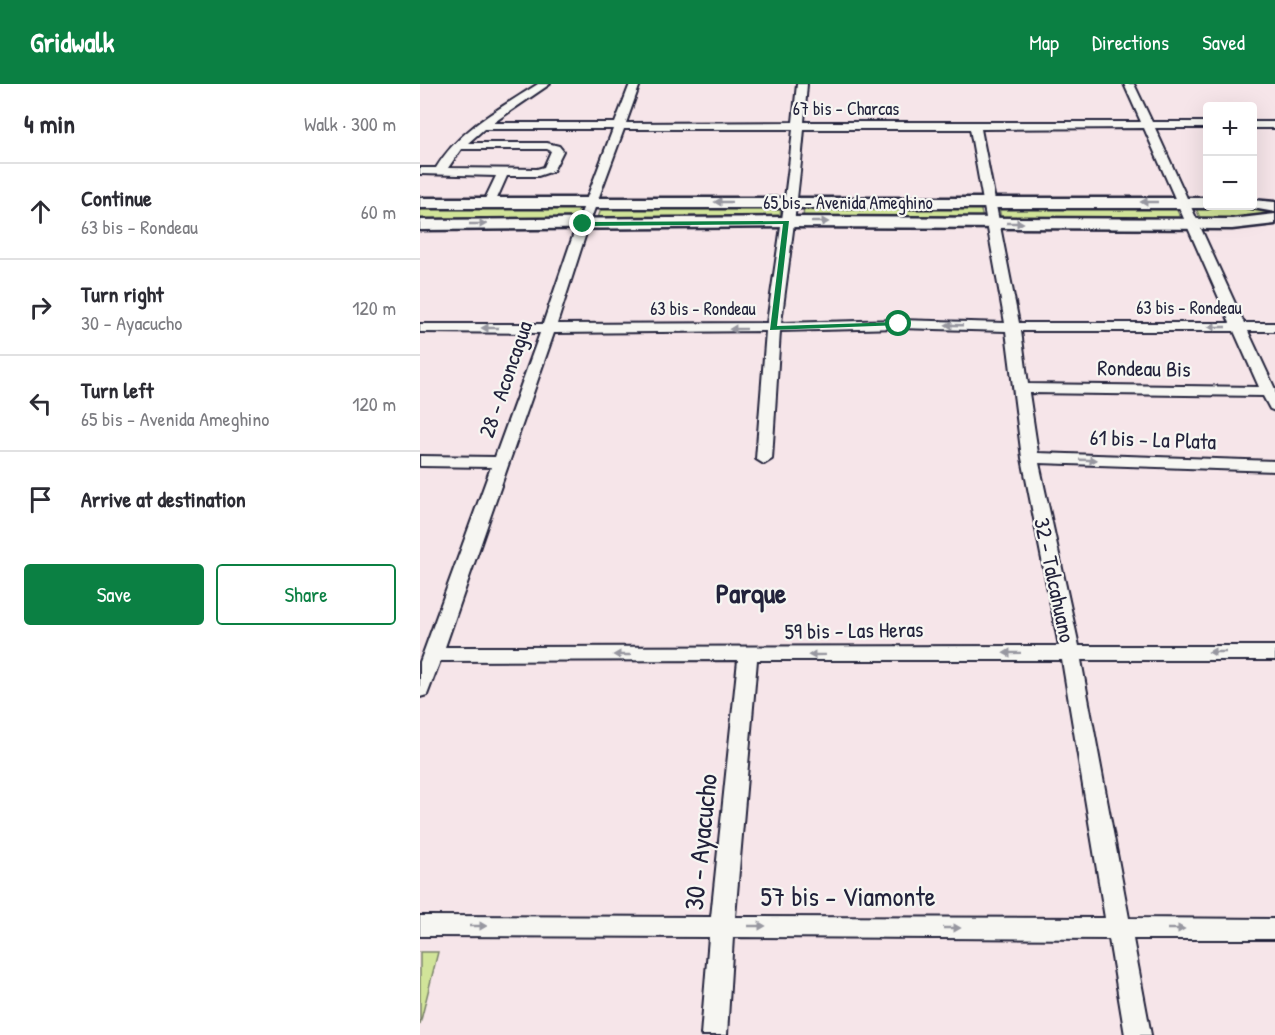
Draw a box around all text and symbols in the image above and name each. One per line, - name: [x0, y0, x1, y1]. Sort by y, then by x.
- text: Gridwalk: [30, 23, 114, 61]
- text: Map: [1029, 28, 1059, 57]
- text: Directions: [1092, 28, 1169, 57]
- text: Saved: [1202, 28, 1245, 57]
- street label: 67 bis - Charcas: [793, 96, 899, 121]
- map controls: [1203, 102, 1257, 210]
- button: +: [1203, 102, 1257, 156]
- text: 4 min: [24, 106, 75, 141]
- text: Walk · 300 m: [304, 110, 396, 137]
- button: −: [1203, 156, 1257, 210]
- text: Continue: [81, 183, 152, 213]
- street label: 65 bis - Avenida Ameghino: [763, 190, 933, 215]
- icon: ahead: [24, 195, 57, 228]
- one-way arrow: [714, 197, 733, 207]
- one-way arrow: [1140, 197, 1159, 207]
- text: 60 m: [361, 198, 396, 225]
- route end: [569, 210, 595, 236]
- text: 63 bis - Rondeau: [81, 213, 198, 240]
- one-way arrow: [811, 217, 830, 227]
- one-way arrow: [1006, 218, 1025, 228]
- one-way arrow: [469, 219, 488, 229]
- text: Turn right: [81, 279, 164, 309]
- icon: right: [24, 291, 57, 324]
- text: 120 m: [352, 294, 396, 321]
- street label: 63 bis - Rondeau: [1136, 295, 1242, 320]
- street label: 63 bis - Rondeau: [650, 296, 756, 321]
- text: 30 - Ayacucho: [81, 309, 182, 336]
- route start: [885, 310, 911, 336]
- street label: 28 - Aconcagua: [471, 316, 539, 441]
- one-way arrow: [945, 321, 964, 330]
- one-way arrow: [1207, 322, 1226, 332]
- one-way arrow: [481, 323, 500, 333]
- one-way arrow: [729, 324, 748, 333]
- street label: Rondeau Bis: [1097, 352, 1191, 384]
- text: Turn left: [81, 375, 154, 405]
- icon: left: [24, 387, 57, 420]
- text: 120 m: [352, 390, 396, 417]
- text: 65 bis - Avenida Ameghino: [81, 405, 269, 432]
- street label: 61 bis - La Plata: [1089, 422, 1217, 456]
- one-way arrow: [1079, 455, 1098, 464]
- icon: arrive: [24, 483, 57, 516]
- text: Arrive at destination: [81, 484, 246, 514]
- street label: 32 - Talcahuano: [1027, 515, 1083, 645]
- button: Save: [24, 564, 204, 625]
- button: Share: [216, 564, 396, 625]
- district label: Parque: [716, 574, 787, 613]
- street label: 59 bis - Las Heras: [784, 614, 924, 646]
- one-way arrow: [1207, 647, 1226, 657]
- one-way arrow: [1002, 648, 1021, 657]
- one-way arrow: [612, 650, 631, 660]
- one-way arrow: [807, 650, 826, 660]
- street label: 30 - Ayacucho: [675, 772, 726, 912]
- street label: 57 bis - Viamonte: [760, 878, 936, 914]
- one-way arrow: [469, 921, 488, 931]
- one-way arrow: [748, 921, 767, 931]
- one-way arrow: [943, 923, 962, 932]
- one-way arrow: [1167, 924, 1186, 934]

